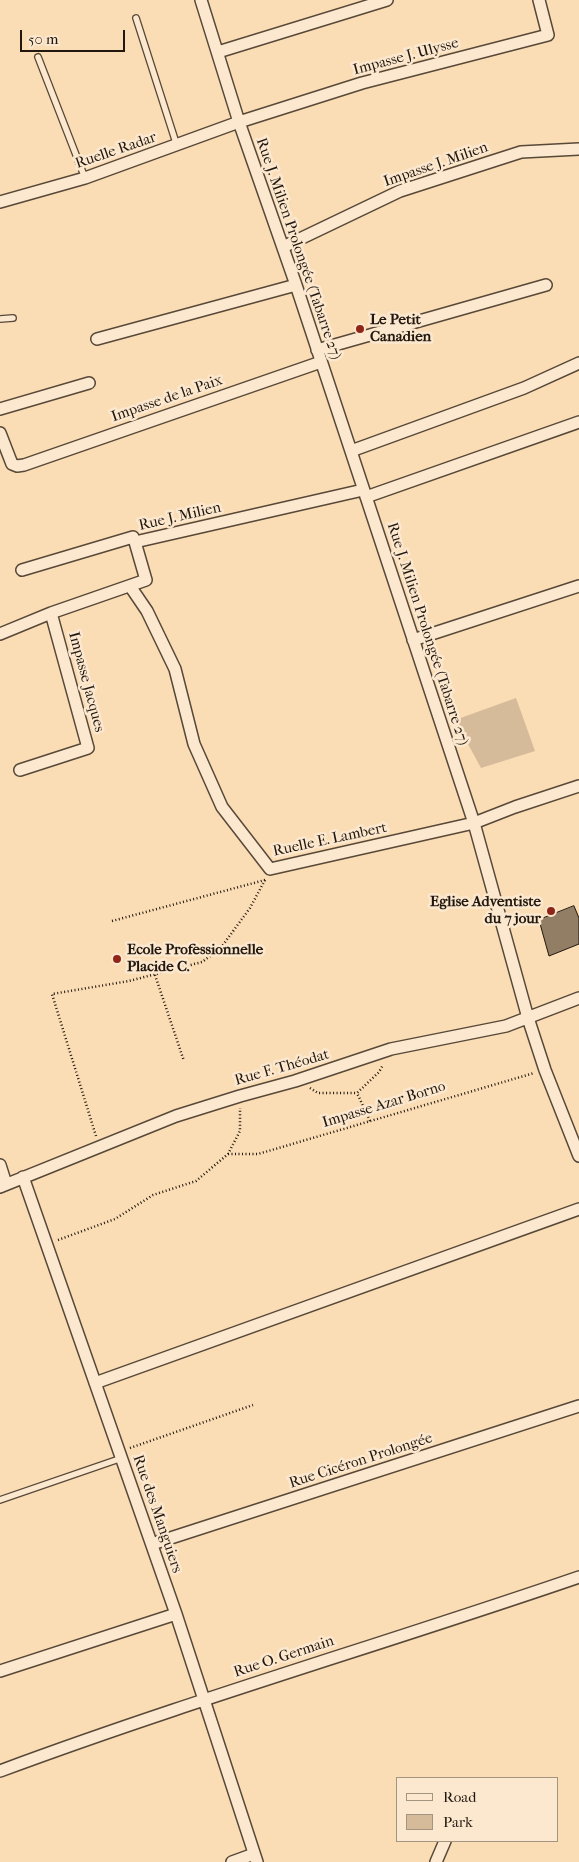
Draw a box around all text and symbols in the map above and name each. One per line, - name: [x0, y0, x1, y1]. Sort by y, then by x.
- scale bar: [22, 20, 128, 52]
- text: 50 m: [28, 30, 58, 48]
- street label: Impasse J. Ulysse: [351, 34, 461, 80]
- street label: Ruelle Radar: [73, 129, 159, 173]
- street label: Rue J. Milien Prolongée (Tabarre 27): [251, 136, 345, 362]
- street label: Impasse J. Milien: [381, 139, 491, 191]
- place label: Le Petit Canadien: [370, 311, 431, 346]
- marker: Le Petit Canadien: [354, 323, 366, 335]
- street label: Impasse de la Paix: [109, 372, 225, 426]
- street label: Rue J. Milien: [137, 499, 223, 535]
- street label: Rue J. Milien Prolongée (Tabarre 27): [382, 520, 472, 748]
- street label: Impasse Jacques: [64, 630, 108, 734]
- street label: Ruelle E. Lambert: [271, 819, 389, 861]
- place label: Eglise Adventiste du 7 jour: [430, 893, 541, 928]
- marker: Eglise Adventiste du 7 jour: [545, 905, 557, 917]
- place label: Ecole Professionnelle Placide C.: [127, 941, 263, 976]
- marker: Ecole Professionnelle Placide C.: [111, 953, 123, 965]
- street label: Rue F. Théodat: [233, 1046, 331, 1090]
- street label: Impasse Azar Borno: [320, 1078, 448, 1132]
- street label: Rue Cicéron Prolongée: [287, 1429, 435, 1493]
- street label: Rue des Manguiers: [128, 1453, 186, 1575]
- street label: Rue O. Germain: [232, 1632, 336, 1682]
- legend: [396, 1777, 559, 1842]
- text: Road: [443, 1788, 476, 1806]
- text: Park: [443, 1813, 473, 1831]

